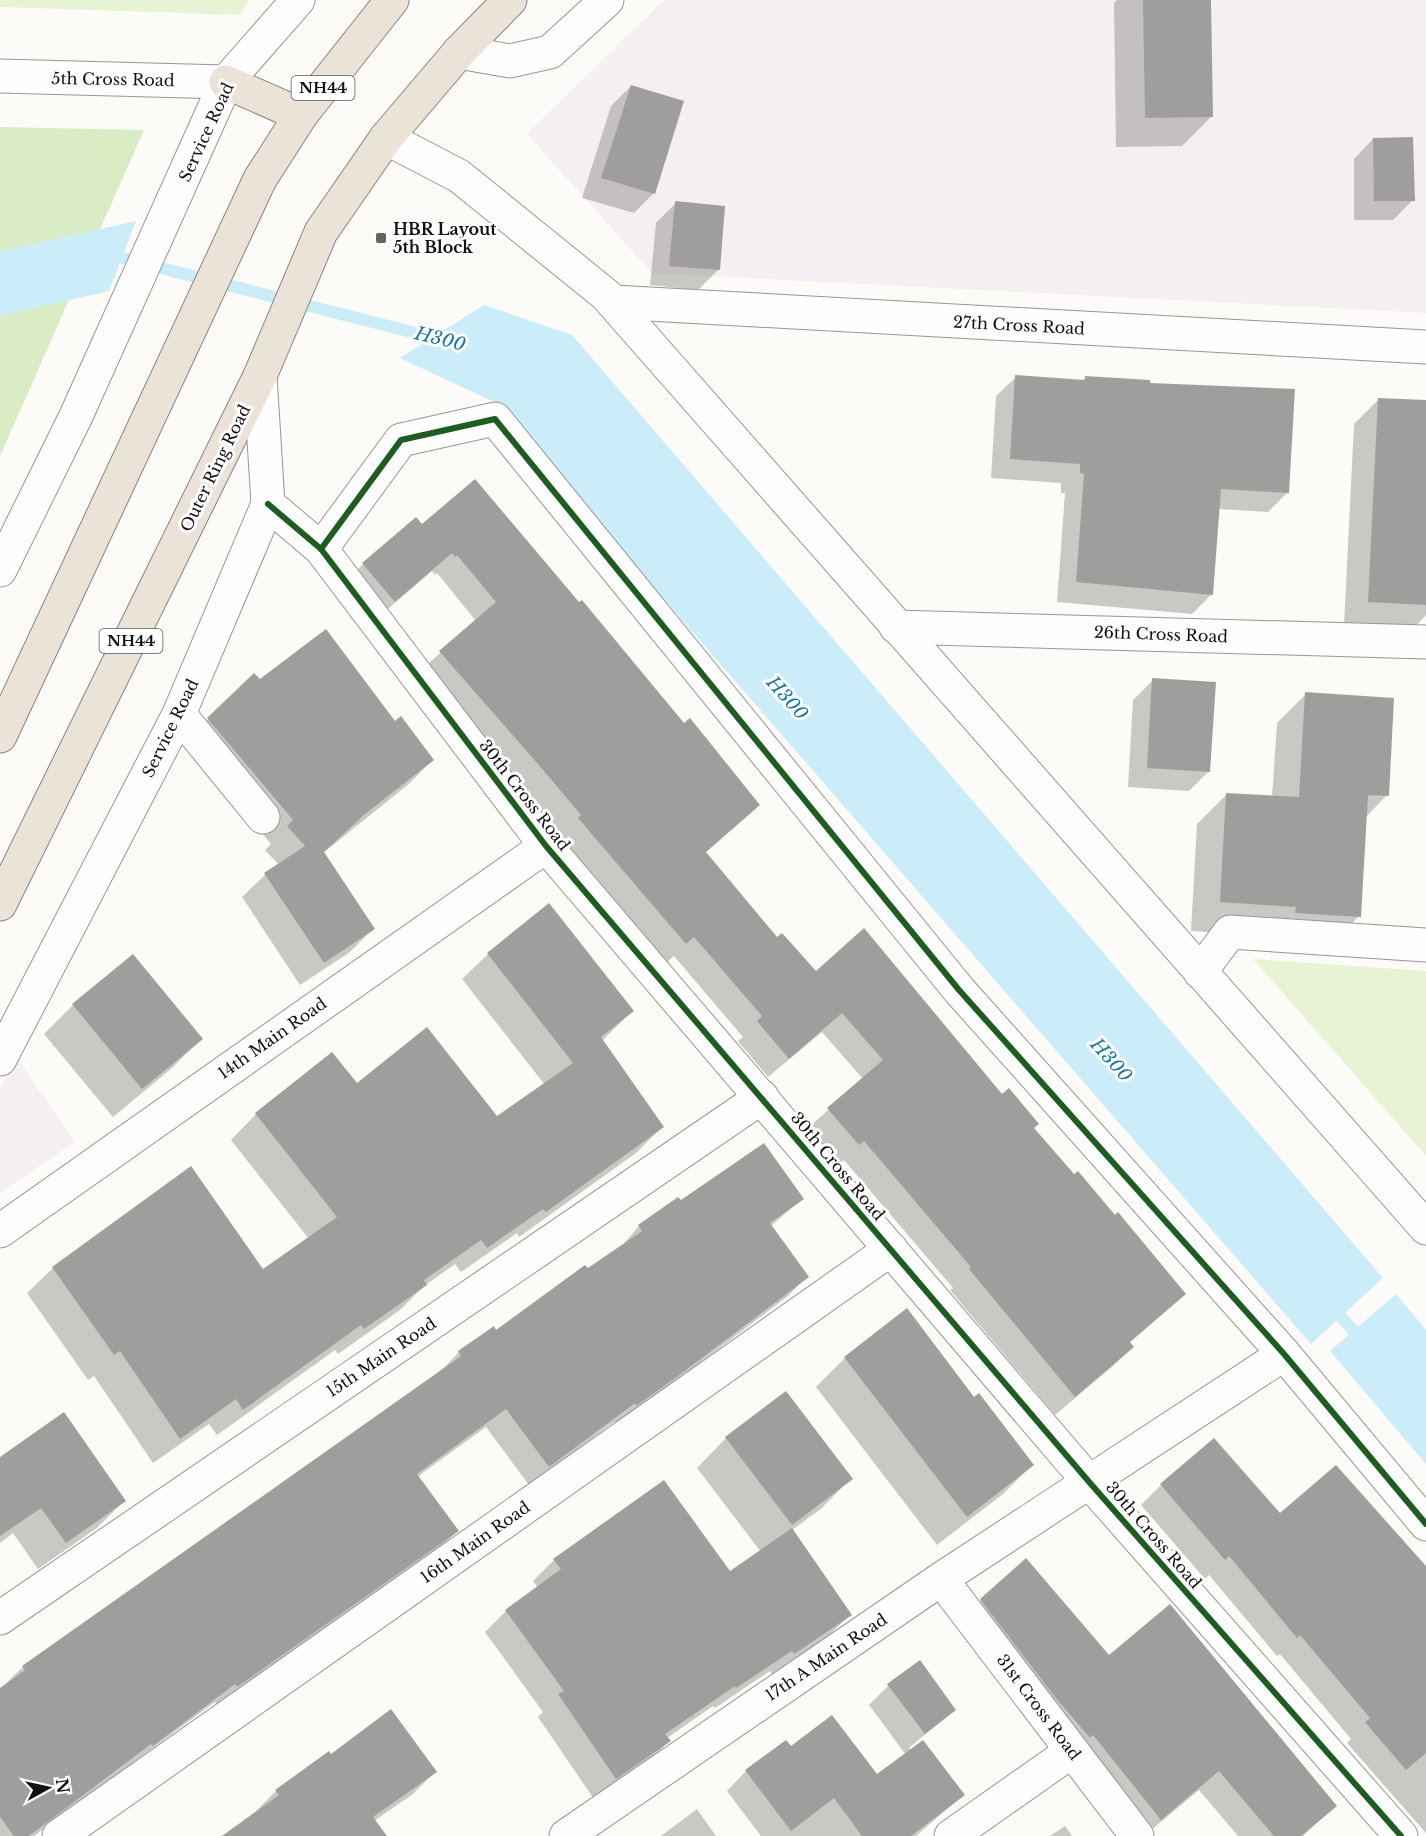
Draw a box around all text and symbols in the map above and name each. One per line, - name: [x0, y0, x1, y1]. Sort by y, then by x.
- street label: 5th Cross Road: [51, 68, 175, 90]
- road number: NH44: [292, 76, 354, 100]
- street label: Service Road: [174, 79, 238, 185]
- place label: HBR Layout 5th Block: [393, 219, 497, 257]
- marker: HBR Layout 5th Block: [374, 231, 388, 245]
- street label: 27th Cross Road: [953, 312, 1086, 338]
- water label: H300: [412, 322, 468, 356]
- street label: Outer Ring Road: [176, 401, 254, 535]
- street label: 26th Cross Road: [1094, 622, 1229, 646]
- road number: NH44: [100, 629, 162, 653]
- water label: H300: [761, 671, 812, 724]
- street label: Service Road: [138, 675, 203, 781]
- street label: 30th Cross Road: [475, 735, 575, 855]
- street label: 14th Main Road: [214, 993, 330, 1083]
- water label: H300: [1085, 1033, 1136, 1086]
- street label: 30th Cross Road: [787, 1108, 889, 1224]
- street label: 15th Main Road: [322, 1313, 440, 1401]
- street label: 30th Cross Road: [1102, 1477, 1206, 1593]
- street label: 16th Main Road: [416, 1497, 534, 1587]
- street label: 17th A Main Road: [761, 1609, 891, 1705]
- street label: 31st Cross Road: [993, 1650, 1085, 1764]
- north arrow: [18, 1758, 78, 1818]
- text: N: [52, 1777, 74, 1795]

